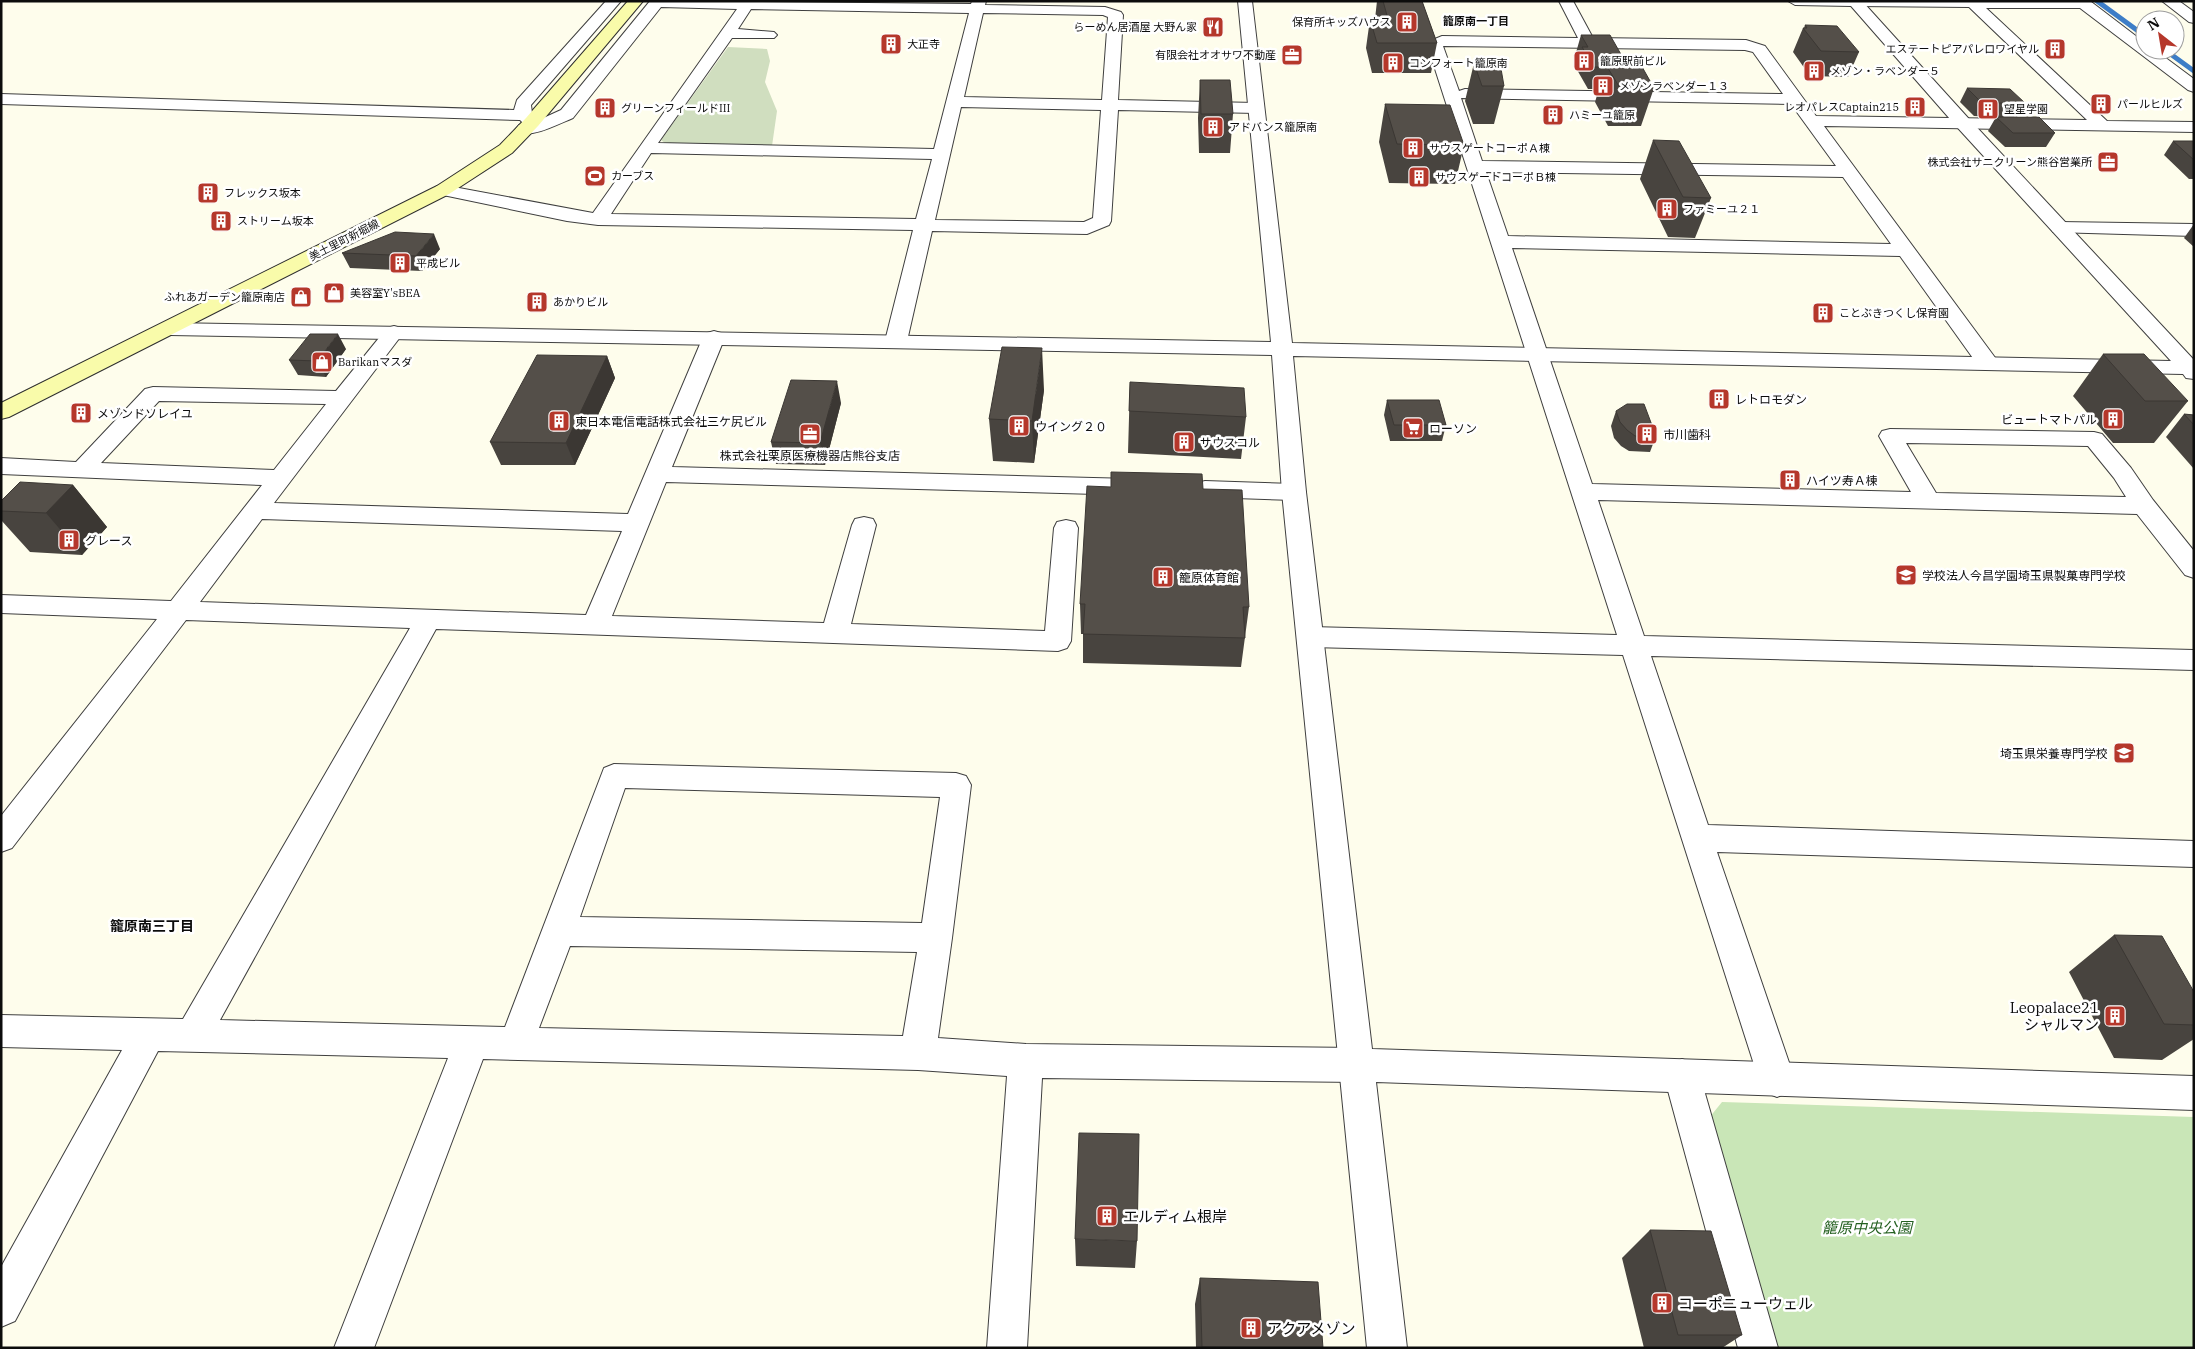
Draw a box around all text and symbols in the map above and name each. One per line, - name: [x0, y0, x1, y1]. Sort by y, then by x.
- building icon: 保育所キッズハウス: [1395, 10, 1419, 34]
- north arrow: [2135, 10, 2185, 60]
- text: N: [2144, 13, 2163, 34]
- district label: 籠原南一丁目: [1443, 14, 1509, 28]
- restaurant icon: らーめん居酒屋 大野ん家: [1201, 15, 1225, 39]
- place label: 保育所キッズハウス: [1292, 15, 1391, 29]
- place label: らーめん居酒屋 大野ん家: [1073, 20, 1197, 34]
- building icon: 大正寺: [879, 32, 903, 56]
- place label: 大正寺: [907, 37, 940, 51]
- building icon: エステートピアパレロワイヤル: [2043, 37, 2067, 61]
- place label: エステートピアパレロワイヤル: [1886, 42, 2039, 56]
- office icon: 有限会社オオサワ不動産: [1280, 43, 1304, 67]
- place label: 有限会社オオサワ不動産: [1155, 48, 1276, 62]
- building icon: 籠原駅前ビル: [1572, 49, 1596, 73]
- building icon: コンフォート籠原南: [1381, 51, 1405, 75]
- place label: 籠原駅前ビル: [1600, 54, 1666, 68]
- place label: コンフォート籠原南: [1409, 56, 1508, 70]
- building icon: メゾン・ラベンダー５: [1802, 59, 1826, 83]
- place label: メゾン・ラベンダー５: [1830, 64, 1940, 78]
- building icon: メゾンラベンダー１３: [1591, 74, 1615, 98]
- place label: メゾンラベンダー１３: [1619, 79, 1729, 93]
- building icon: パールヒルズ: [2089, 92, 2113, 116]
- building icon: レオパレスCaptain215: [1903, 95, 1927, 119]
- building icon: グリーンフィールドIII: [593, 96, 617, 120]
- building icon: 望星学園: [1976, 97, 2000, 121]
- place label: パールヒルズ: [2117, 97, 2183, 111]
- place label: レオパレスCaptain215: [1784, 100, 1899, 114]
- place label: グリーンフィールドIII: [621, 101, 731, 115]
- place label: 望星学園: [2004, 102, 2048, 116]
- building icon: ハミーユ籠原: [1541, 103, 1565, 127]
- place label: ハミーユ籠原: [1569, 108, 1635, 122]
- building icon: アドバンス籠原南: [1201, 115, 1225, 139]
- place label: アドバンス籠原南: [1229, 120, 1317, 134]
- building icon: サウスゲートコーポＡ棟: [1401, 136, 1425, 160]
- place label: サウスゲートコーポＡ棟: [1429, 141, 1550, 155]
- office icon: 株式会社サニクリーン熊谷営業所: [2096, 150, 2120, 174]
- place label: 株式会社サニクリーン熊谷営業所: [1928, 155, 2093, 169]
- sports icon: カーブス: [583, 164, 607, 188]
- building icon: サウスゲートコーポＢ棟: [1407, 165, 1431, 189]
- place label: カーブス: [611, 169, 654, 183]
- place label: サウスゲートコーポＢ棟: [1435, 170, 1556, 184]
- building icon: フレックス坂本: [196, 181, 220, 205]
- place label: フレックス坂本: [224, 186, 301, 200]
- building icon: ファミーユ２１: [1655, 197, 1679, 221]
- place label: ファミーユ２１: [1683, 202, 1760, 216]
- building icon: ストリーム坂本: [209, 209, 233, 233]
- place label: ストリーム坂本: [237, 214, 314, 228]
- street label: 美土里町新堀線: [307, 216, 381, 264]
- building icon: 平成ビル: [388, 251, 412, 275]
- place label: 平成ビル: [416, 256, 460, 270]
- shop icon: 美容室Y'sBEA: [322, 281, 346, 305]
- shop icon: ふれあガーデン籠原南店: [289, 285, 313, 309]
- place label: 美容室Y'sBEA: [350, 286, 421, 300]
- place label: ふれあガーデン籠原南店: [164, 290, 285, 304]
- building icon: あかりビル: [525, 290, 549, 314]
- place label: あかりビル: [553, 295, 608, 309]
- building icon: ことぶきつくし保育園: [1811, 301, 1835, 325]
- place label: ことぶきつくし保育園: [1839, 306, 1949, 320]
- shop icon: Barikanマスダ: [310, 350, 334, 374]
- place label: Barikanマスダ: [338, 355, 412, 369]
- building icon: レトロモダン: [1707, 387, 1731, 411]
- place label: レトロモダン: [1735, 392, 1807, 407]
- building icon: メゾンドソレイユ: [69, 401, 93, 425]
- place label: メゾンドソレイユ: [97, 406, 193, 421]
- building icon: ビュートマトパル: [2101, 407, 2125, 431]
- building icon: 東日本電信電話株式会社三ケ尻ビル: [547, 409, 571, 433]
- place label: ビュートマトパル: [2001, 412, 2097, 427]
- place label: 東日本電信電話株式会社三ケ尻ビル: [575, 414, 767, 429]
- building icon: ウイング２０: [1007, 414, 1031, 438]
- supermarket icon: ローソン: [1401, 416, 1425, 440]
- place label: ウイング２０: [1035, 419, 1107, 434]
- place label: ローソン: [1429, 421, 1477, 436]
- office icon: 株式会社栗原医療機器店熊谷支店: [798, 422, 822, 446]
- building icon: 市川歯科: [1635, 422, 1659, 446]
- place label: 市川歯科: [1663, 427, 1711, 442]
- building icon: サウスコル: [1172, 430, 1196, 454]
- place label: サウスコル: [1200, 435, 1260, 450]
- place label: 株式会社栗原医療機器店熊谷支店: [720, 448, 900, 463]
- building icon: ハイツ寿Ａ棟: [1778, 468, 1802, 492]
- place label: ハイツ寿Ａ棟: [1806, 473, 1878, 488]
- building icon: グレース: [57, 528, 81, 552]
- place label: グレース: [85, 533, 132, 548]
- school or university icon: 学校法人今昌学園埼玉県製菓専門学校: [1894, 563, 1918, 587]
- building icon: 籠原体育館: [1151, 565, 1175, 589]
- place label: 学校法人今昌学園埼玉県製菓専門学校: [1922, 568, 2126, 583]
- place label: 籠原体育館: [1179, 570, 1239, 585]
- school or university icon: 埼玉県栄養専門学校: [2112, 741, 2136, 765]
- place label: 埼玉県栄養専門学校: [2000, 746, 2108, 761]
- district label: 籠原南三丁目: [110, 917, 194, 935]
- place label: Leopalace21 シャルマン: [2010, 998, 2099, 1034]
- building icon: Leopalace21 シャルマン: [2103, 1004, 2127, 1028]
- building icon: エルディム根岸: [1095, 1204, 1119, 1228]
- place label: エルディム根岸: [1123, 1207, 1227, 1226]
- park label: 籠原中央公園: [1822, 1218, 1914, 1237]
- building icon: コーポニューウェル: [1650, 1291, 1674, 1315]
- place label: コーポニューウェル: [1678, 1294, 1813, 1313]
- building icon: アクアメゾン: [1239, 1316, 1263, 1340]
- place label: アクアメゾン: [1267, 1319, 1356, 1338]

